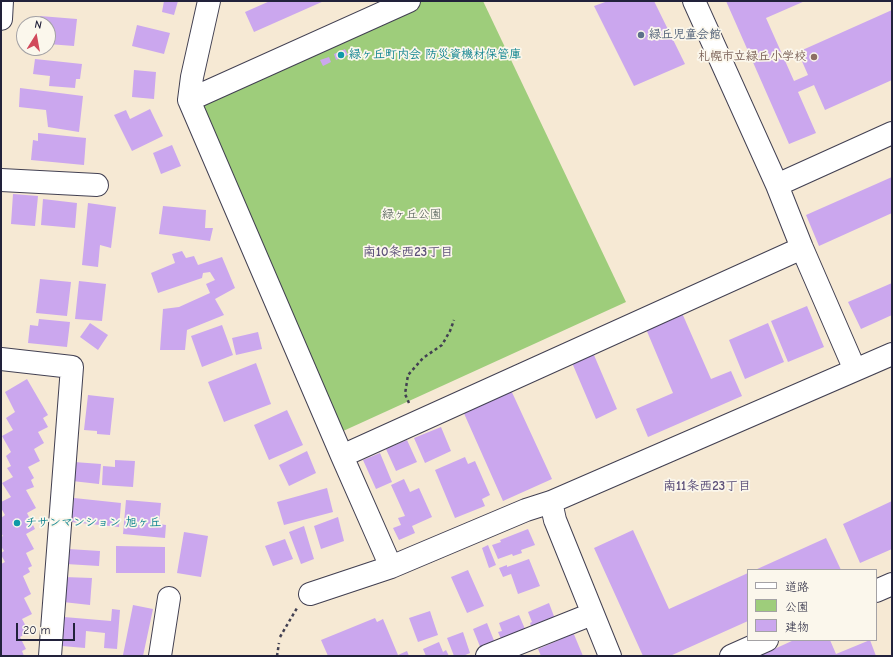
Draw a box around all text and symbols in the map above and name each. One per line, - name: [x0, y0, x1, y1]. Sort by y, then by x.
- north arrow: [16, 16, 56, 56]
- text: N: [33, 18, 43, 32]
- place label: 緑丘児童会館: [649, 28, 721, 42]
- marker: 緑丘児童会館: [636, 30, 646, 40]
- place label: 緑ヶ丘町内会 防災資機材保管庫: [349, 48, 521, 62]
- marker: 緑ヶ丘町内会 防災資機材保管庫: [336, 50, 346, 60]
- place label: 札幌市立緑丘小学校: [698, 50, 806, 64]
- marker: 札幌市立緑丘小学校: [809, 52, 819, 62]
- park label: 緑ヶ丘公園: [382, 208, 442, 222]
- district label: 南10条西23丁目: [363, 244, 453, 260]
- district label: 南11条西23丁目: [663, 478, 751, 494]
- place label: チサンマンション 旭ヶ丘: [25, 516, 161, 530]
- marker: チサンマンション 旭ヶ丘: [12, 518, 22, 528]
- legend: [747, 569, 877, 641]
- text: 道路: [785, 580, 809, 594]
- text: 公園: [785, 600, 809, 614]
- scale bar: [18, 615, 77, 641]
- text: 建物: [785, 620, 809, 634]
- text: 20 m: [23, 623, 51, 637]

